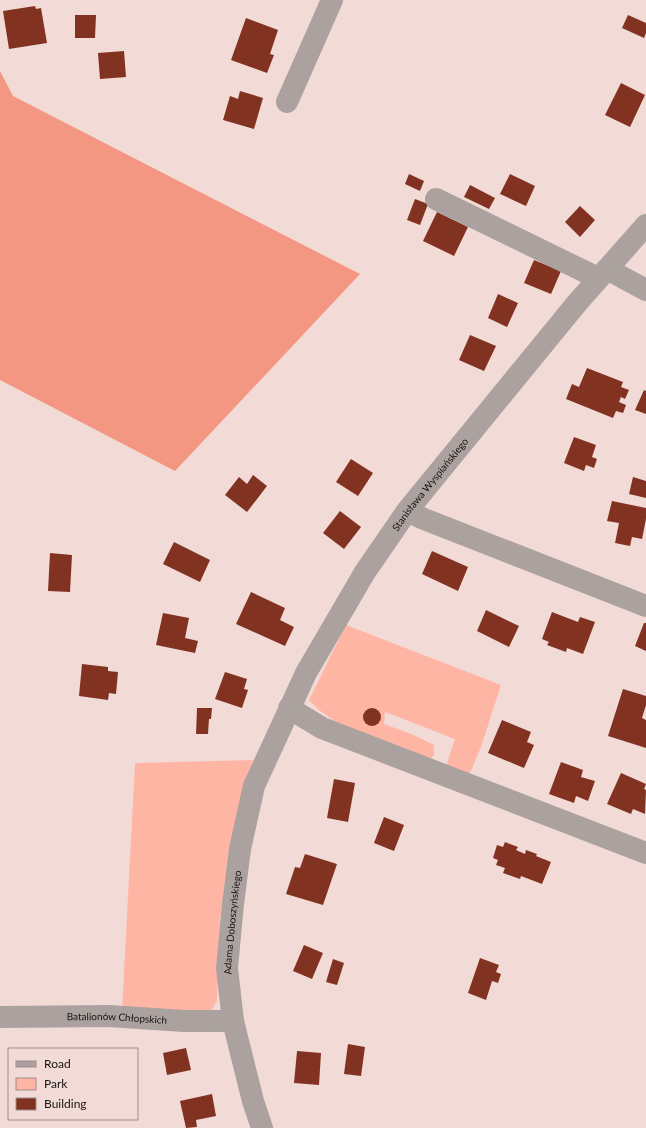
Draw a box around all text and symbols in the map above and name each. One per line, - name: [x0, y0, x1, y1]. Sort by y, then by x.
- street label: Stanisława Wyspiańskiego: [389, 435, 471, 533]
- street label: Adama Doboszyńskiego: [221, 869, 243, 975]
- street label: Batalionów Chłopskich: [67, 1010, 168, 1026]
- legend: [8, 1048, 138, 1120]
- text: Road: [44, 1056, 71, 1071]
- text: Park: [44, 1076, 68, 1091]
- text: Building: [44, 1096, 87, 1111]

